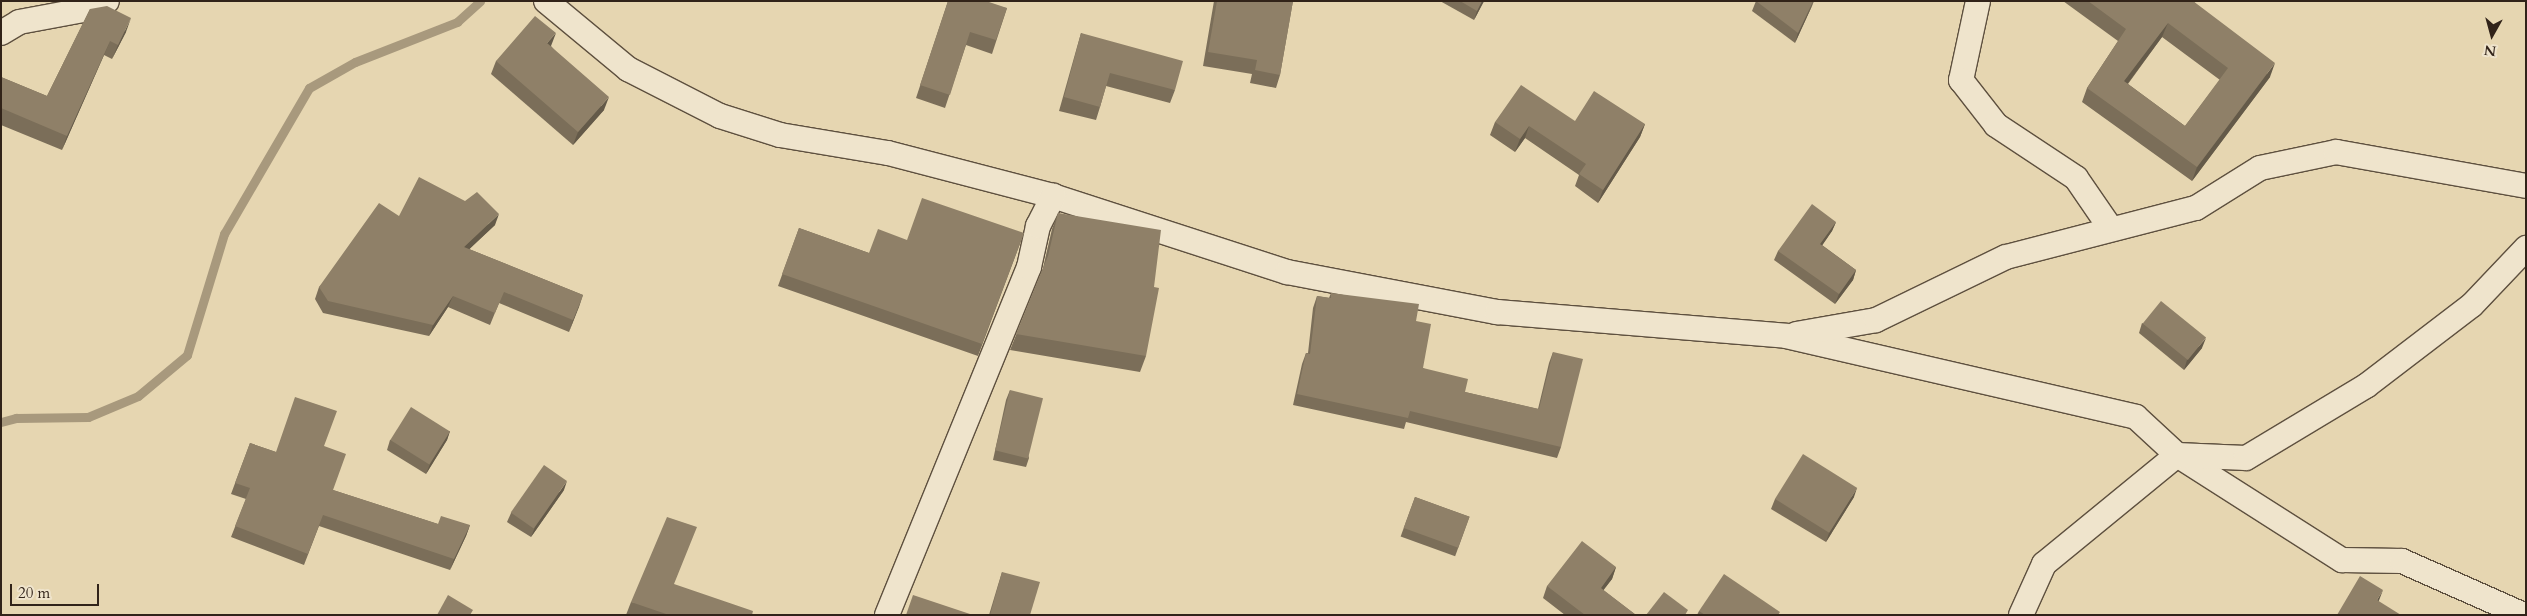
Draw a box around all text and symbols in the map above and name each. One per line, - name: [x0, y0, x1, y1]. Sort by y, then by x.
- north arrow: [2467, 10, 2517, 60]
- text: N: [2483, 40, 2497, 61]
- scale bar: [12, 574, 101, 606]
- text: 20 m: [18, 583, 50, 603]

